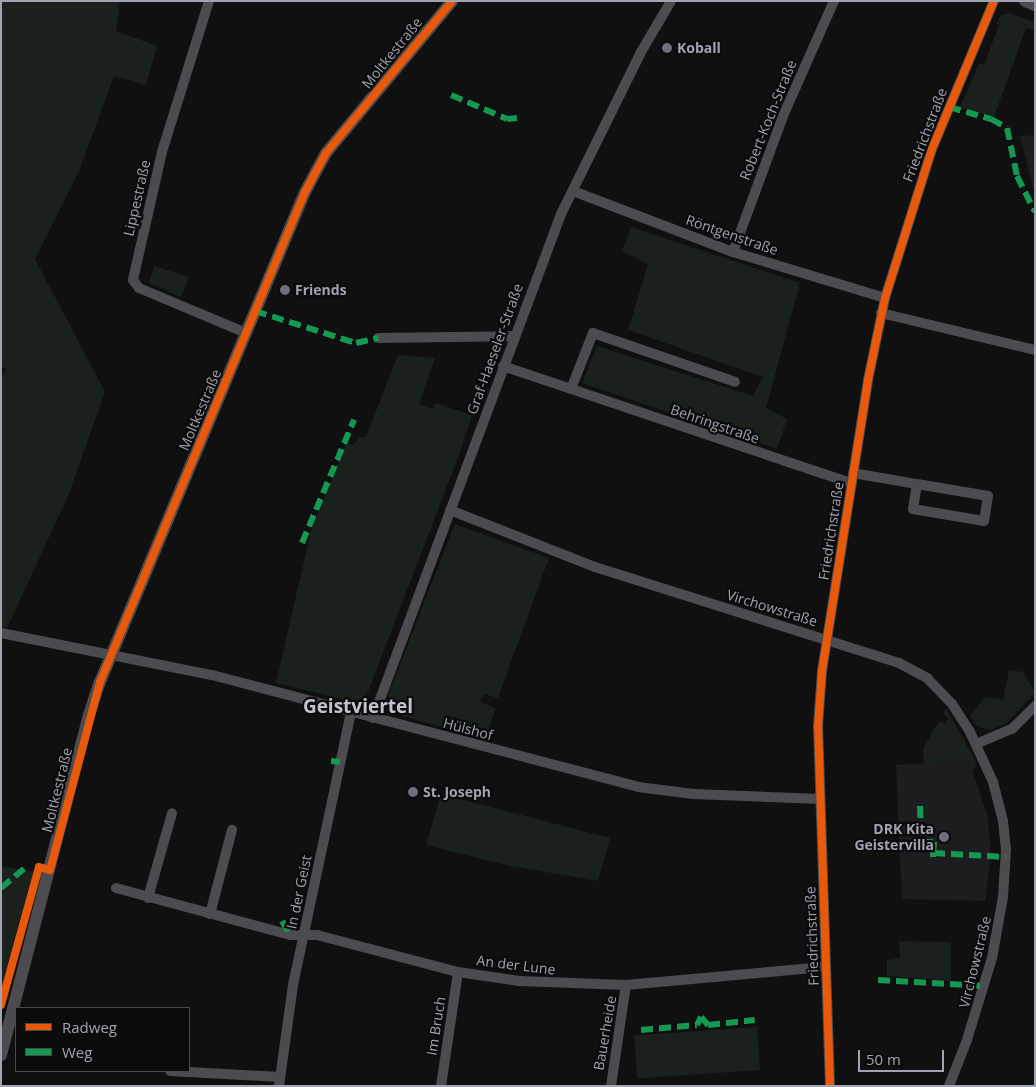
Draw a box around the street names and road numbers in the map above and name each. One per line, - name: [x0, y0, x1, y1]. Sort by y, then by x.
- street label: Moltkestraße: [358, 14, 426, 92]
- street label: Robert-Koch-Straße: [736, 57, 800, 183]
- street label: Friedrichstraße: [899, 86, 951, 184]
- street label: Lippestraße: [120, 158, 154, 238]
- street label: Röntgenstraße: [684, 211, 780, 259]
- street label: Graf-Haeseler-Straße: [464, 281, 526, 417]
- street label: Moltkestraße: [175, 367, 225, 453]
- street label: Behringstraße: [668, 401, 762, 447]
- street label: Friedrichstraße: [815, 481, 847, 581]
- street label: Virchowstraße: [725, 586, 819, 630]
- street label: Hülshof: [441, 714, 495, 744]
- street label: Moltkestraße: [38, 746, 76, 834]
- street label: In der Geist: [283, 853, 315, 931]
- street label: Friedrichstraße: [802, 886, 822, 986]
- street label: Virchowstraße: [955, 914, 995, 1010]
- street label: An der Lune: [476, 952, 556, 978]
- street label: Bauerheide: [590, 994, 620, 1072]
- street label: Im Bruch: [423, 995, 449, 1057]

